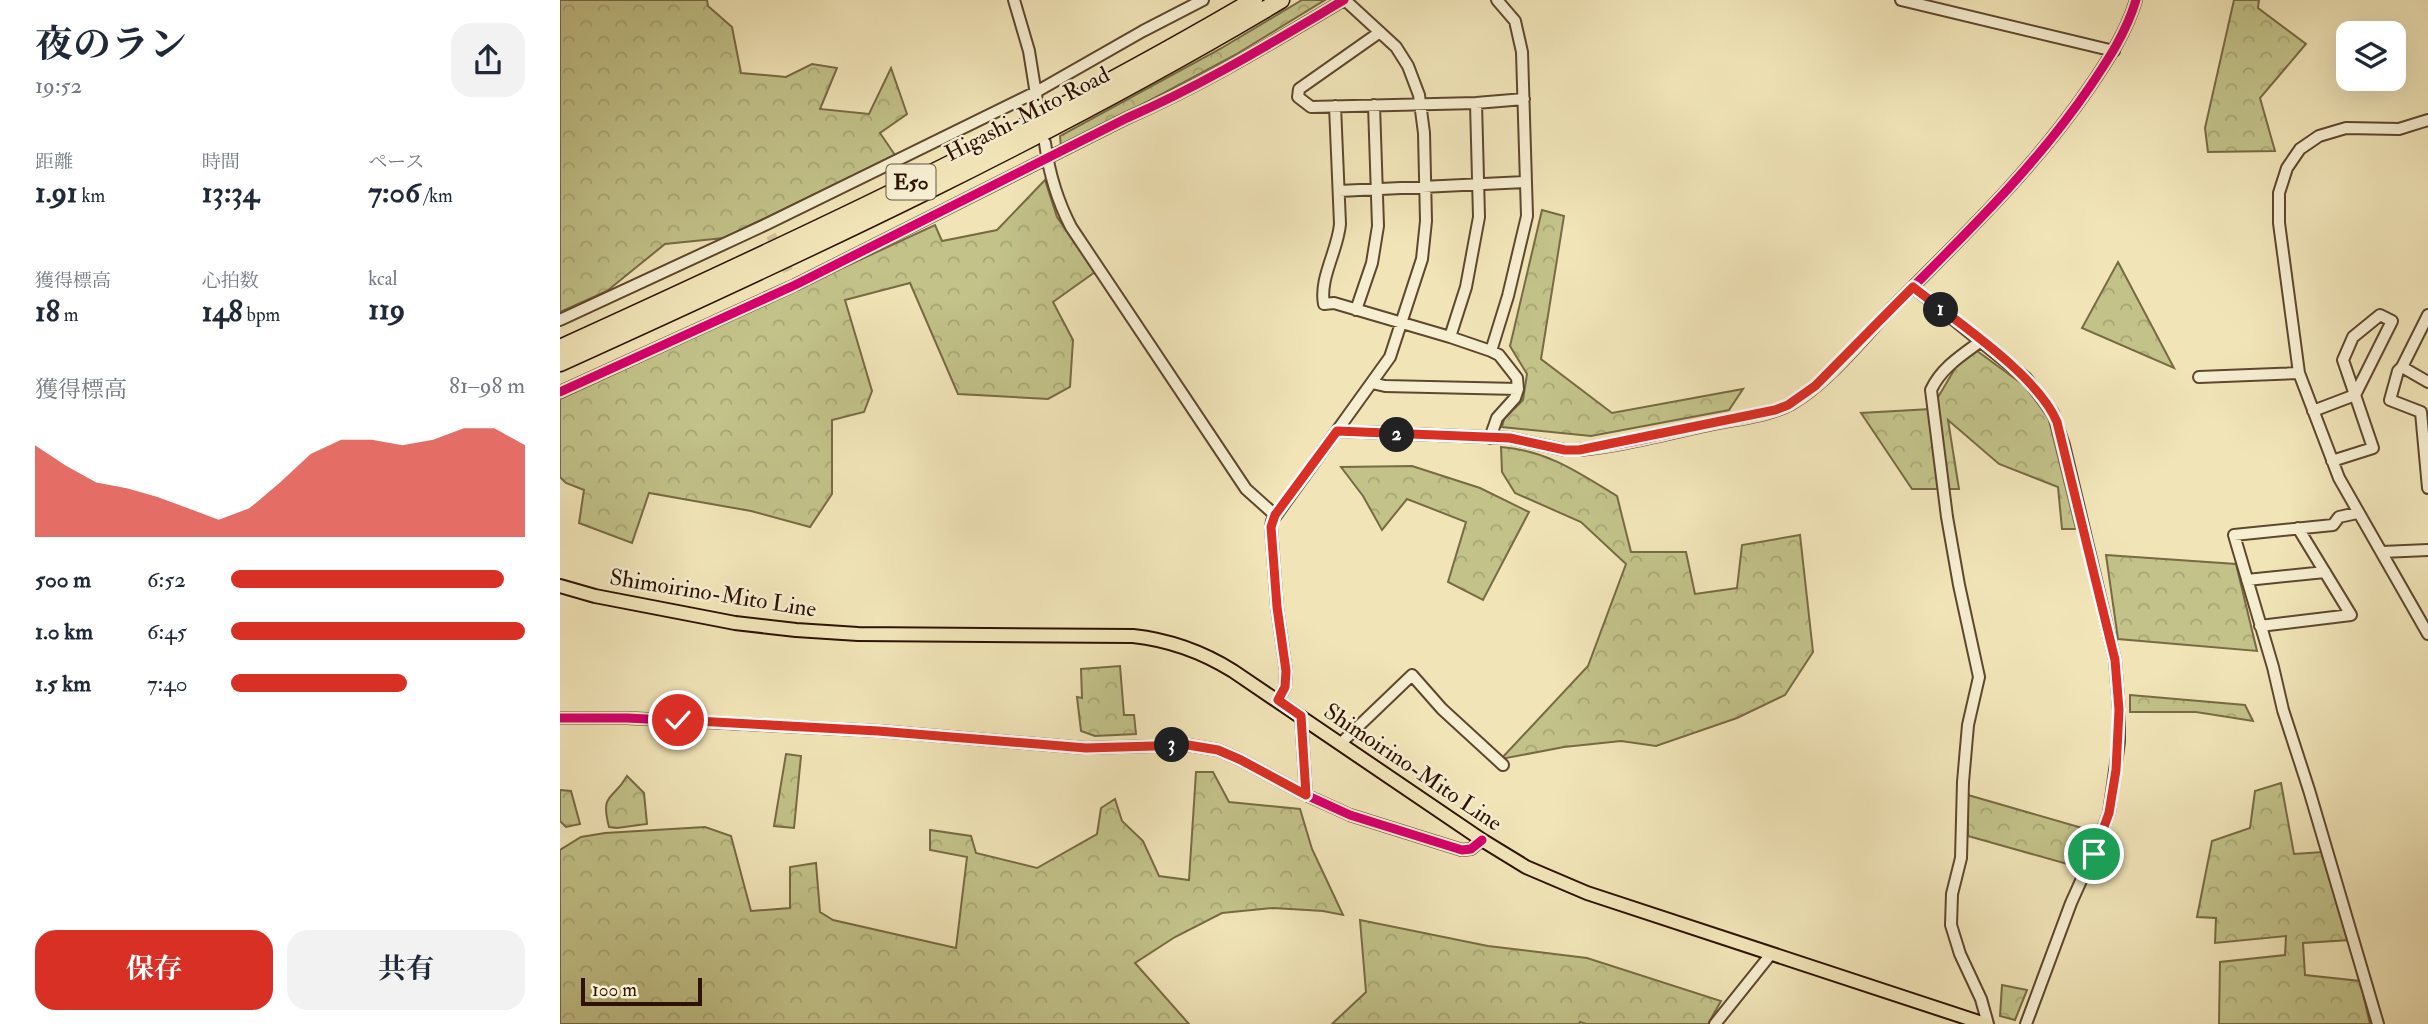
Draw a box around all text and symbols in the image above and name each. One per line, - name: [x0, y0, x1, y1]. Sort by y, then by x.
- text: 夜のラン: [35, 21, 187, 69]
- map controls: [2336, 21, 2406, 91]
- button: layers: [2336, 21, 2406, 91]
- button: share: [451, 23, 525, 97]
- street label: Higashi-Mito Road: [940, 60, 1114, 168]
- text: 19:52: [35, 71, 82, 100]
- text: 距離: [35, 150, 73, 174]
- text: 時間: [202, 150, 240, 174]
- text: ペース: [368, 150, 424, 174]
- road number: E50: [886, 164, 936, 200]
- text: 1.91: [35, 174, 78, 211]
- text: 13:34: [202, 174, 259, 211]
- text: 7:06: [368, 174, 420, 211]
- text: km: [78, 184, 105, 208]
- text: /km: [420, 184, 453, 208]
- text: kcal: [368, 267, 397, 291]
- text: 獲得標高: [35, 269, 111, 293]
- text: 心拍数: [202, 269, 259, 293]
- text: 119: [368, 291, 405, 328]
- pin: 1: [1924, 292, 1958, 328]
- text: 18: [35, 293, 60, 330]
- text: 148: [202, 293, 243, 330]
- text: 1: [1937, 297, 1944, 321]
- text: m: [60, 303, 79, 327]
- text: bpm: [243, 303, 280, 327]
- text: 81–98 m: [449, 371, 525, 400]
- text: 獲得標高: [35, 375, 127, 404]
- pin: 2: [1380, 418, 1414, 452]
- text: 2: [1392, 422, 1401, 446]
- street label: Shimoirino-Mito Line: [608, 562, 819, 624]
- text: 500 m: [35, 565, 91, 594]
- text: 6:52: [147, 565, 186, 594]
- text: 1.0 km: [35, 617, 93, 646]
- text: 6:45: [147, 617, 187, 646]
- text: 1.5 km: [35, 669, 91, 698]
- text: 7:40: [147, 669, 187, 698]
- pin: [648, 690, 708, 750]
- street label: Shimoirino-Mito Line: [1318, 697, 1508, 838]
- icon: check: [659, 701, 697, 739]
- pin: 3: [1154, 728, 1190, 762]
- text: 3: [1168, 732, 1175, 756]
- pin: [2064, 824, 2124, 884]
- icon: arrive: [2075, 835, 2113, 873]
- button: 保存: [35, 930, 273, 1010]
- button: 共有: [287, 930, 525, 1010]
- scale bar: [581, 975, 702, 1007]
- text: 100 m: [592, 978, 637, 1002]

